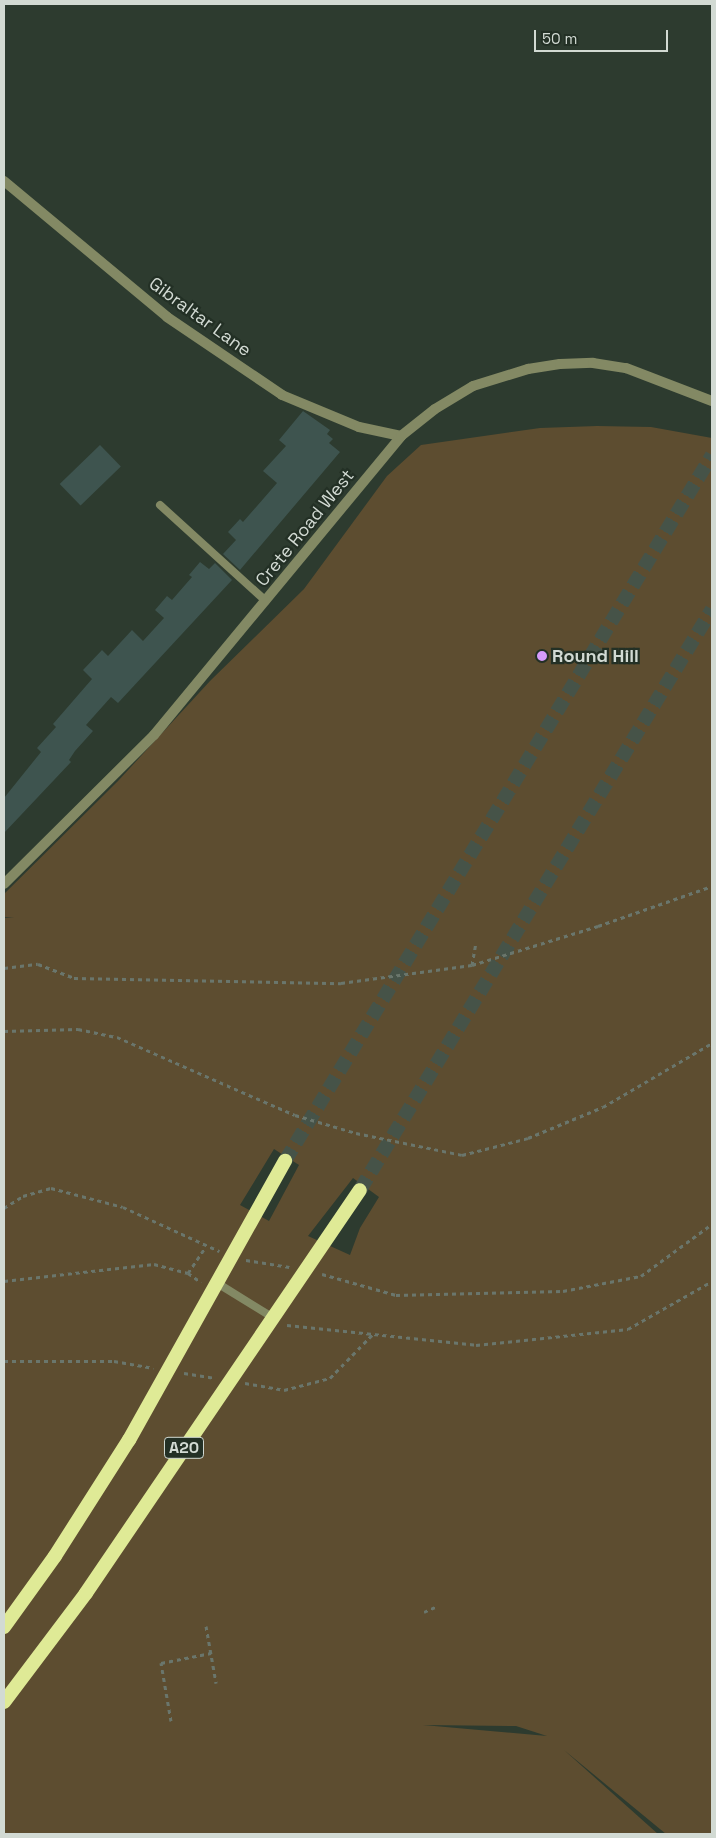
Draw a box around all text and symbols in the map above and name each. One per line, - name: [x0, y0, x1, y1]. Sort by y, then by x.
- scale bar: [536, 20, 670, 52]
- text: 50 m: [542, 29, 577, 48]
- street label: Gibraltar Lane: [145, 273, 255, 361]
- street label: Crete Road West: [251, 465, 359, 591]
- place label: Round Hill: [552, 645, 639, 667]
- marker: Round Hill: [536, 650, 548, 662]
- road number: A20: [163, 1435, 205, 1462]

